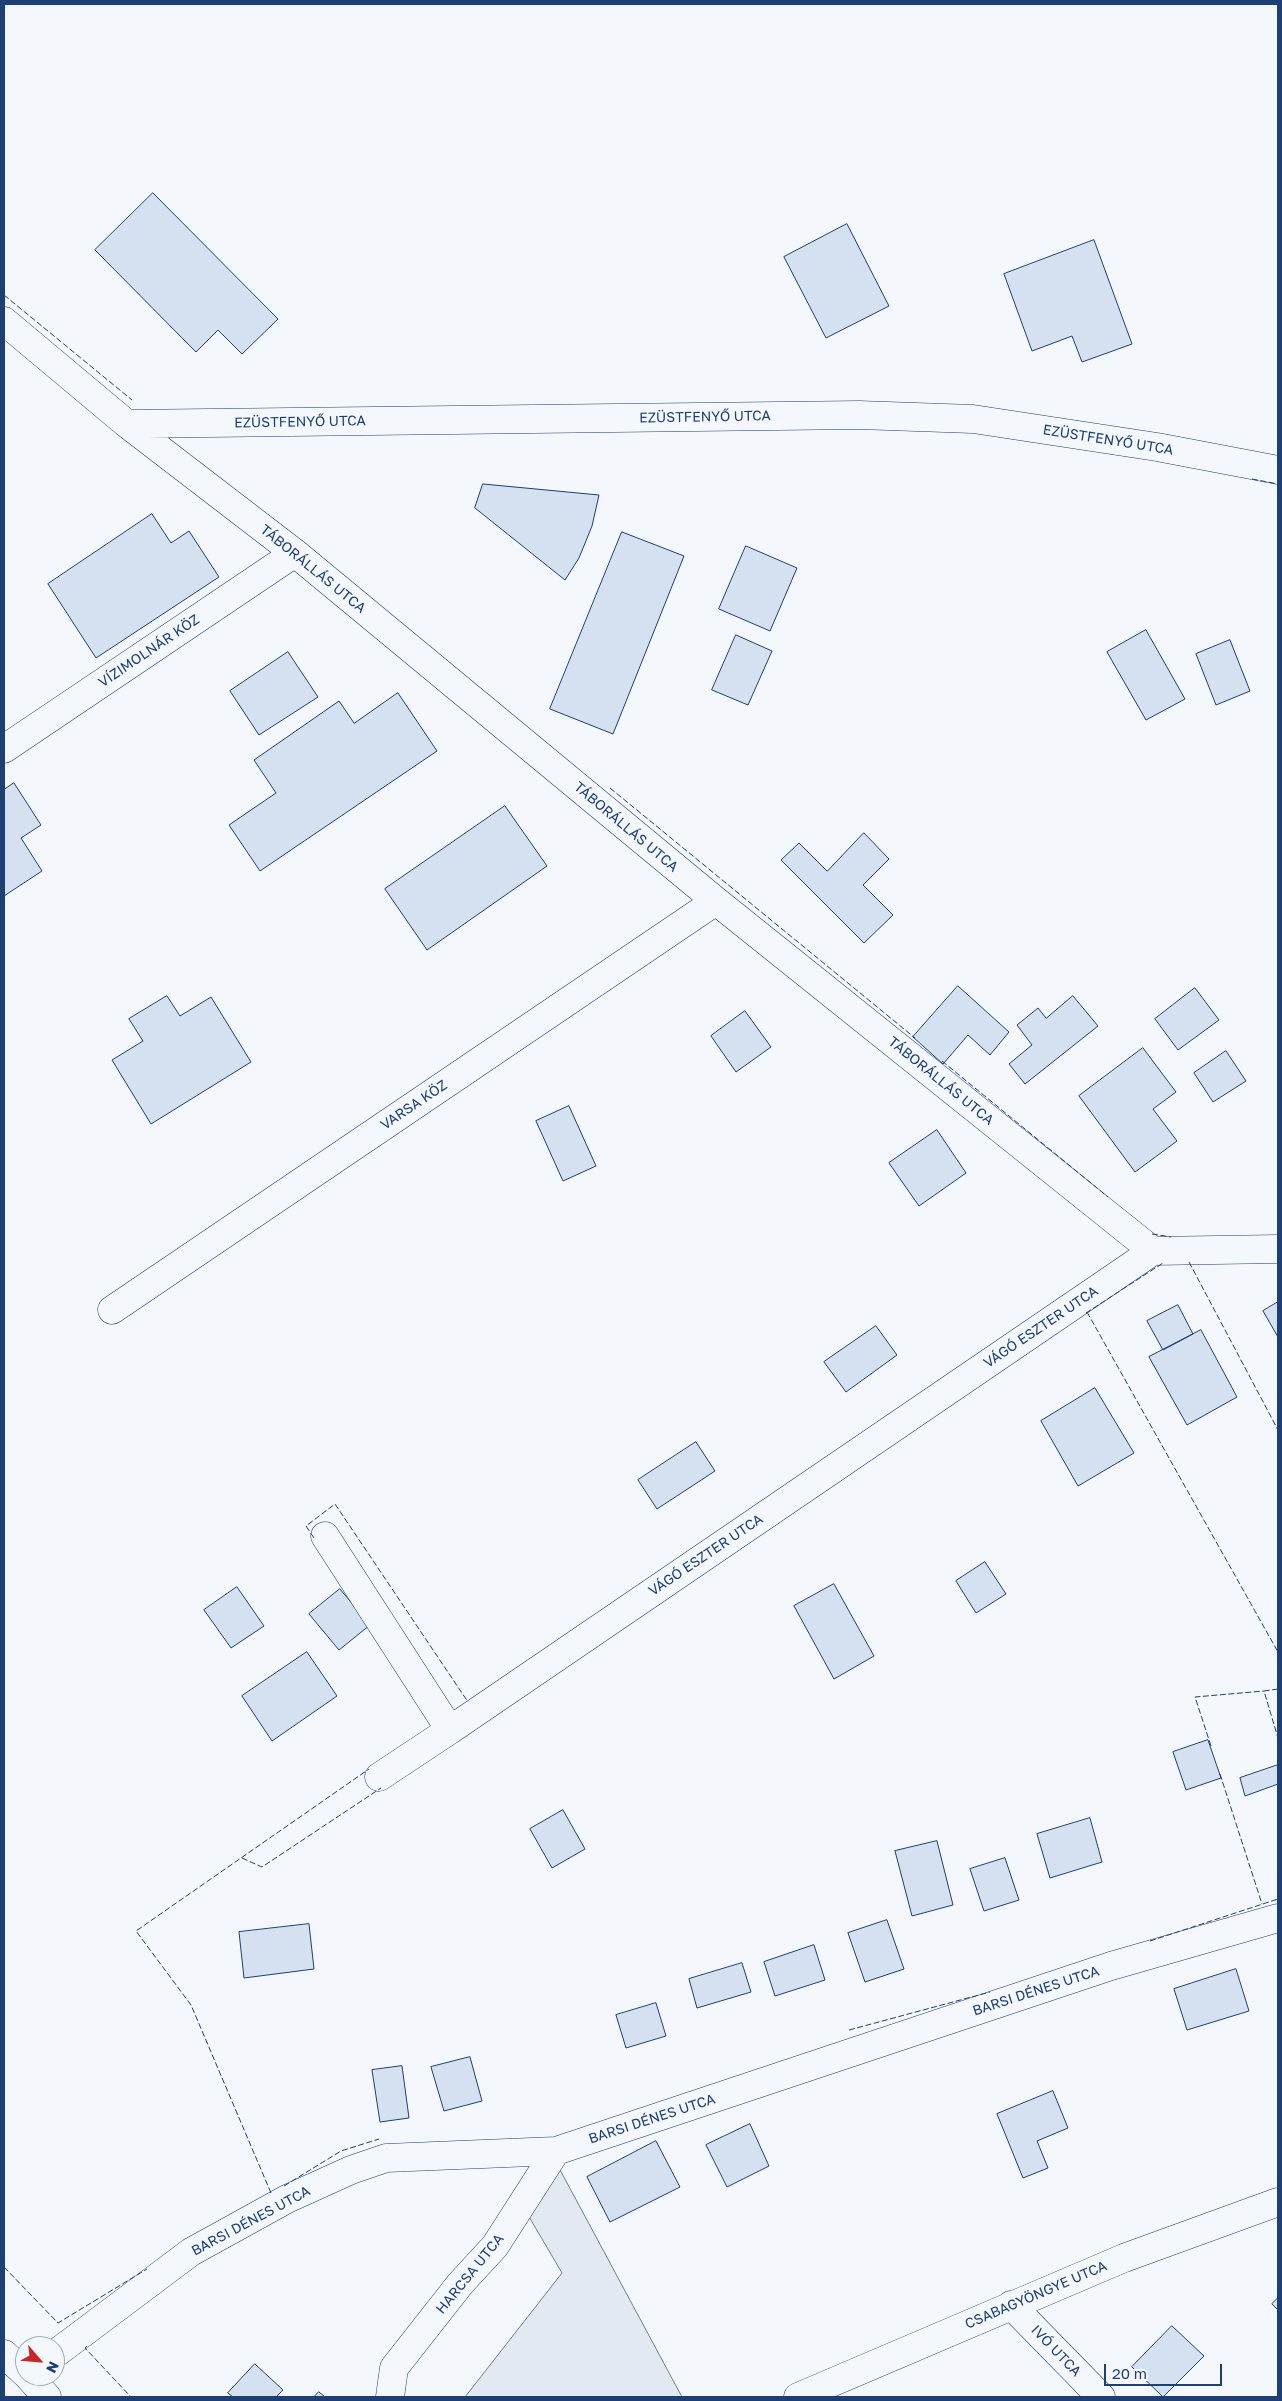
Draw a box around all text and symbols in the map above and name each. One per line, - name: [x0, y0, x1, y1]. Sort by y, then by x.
- street label: EZÜSTFENYŐ UTCA: [639, 407, 771, 427]
- street label: EZÜSTFENYŐ UTCA: [234, 412, 366, 432]
- street label: EZÜSTFENYŐ UTCA: [1042, 421, 1174, 459]
- street label: TÁBORÁLLÁS UTCA: [257, 521, 369, 617]
- street label: VÍZIMOLNÁR KÖZ: [95, 611, 203, 691]
- street label: TÁBORÁLLÁS UTCA: [570, 779, 682, 875]
- street label: TÁBORÁLLÁS UTCA: [885, 1033, 997, 1129]
- street label: VARSA KÖZ: [378, 1077, 450, 1133]
- street label: VÁGÓ ESZTER UTCA: [981, 1283, 1101, 1371]
- street label: VÁGÓ ESZTER UTCA: [646, 1511, 766, 1599]
- street label: BARSI DÉNES UTCA: [971, 1963, 1101, 2019]
- street label: BARSI DÉNES UTCA: [587, 2091, 717, 2147]
- street label: BARSI DÉNES UTCA: [189, 2183, 313, 2259]
- street label: HARCSA UTCA: [433, 2231, 507, 2317]
- street label: CSABAGYÖNGYE UTCA: [962, 2257, 1110, 2333]
- street label: IVÓ UTCA: [1028, 2322, 1084, 2380]
- north arrow: [15, 2336, 65, 2386]
- scale bar: [1107, 2354, 1224, 2386]
- text: N: [43, 2359, 63, 2376]
- text: 20 m: [1112, 2364, 1147, 2382]

